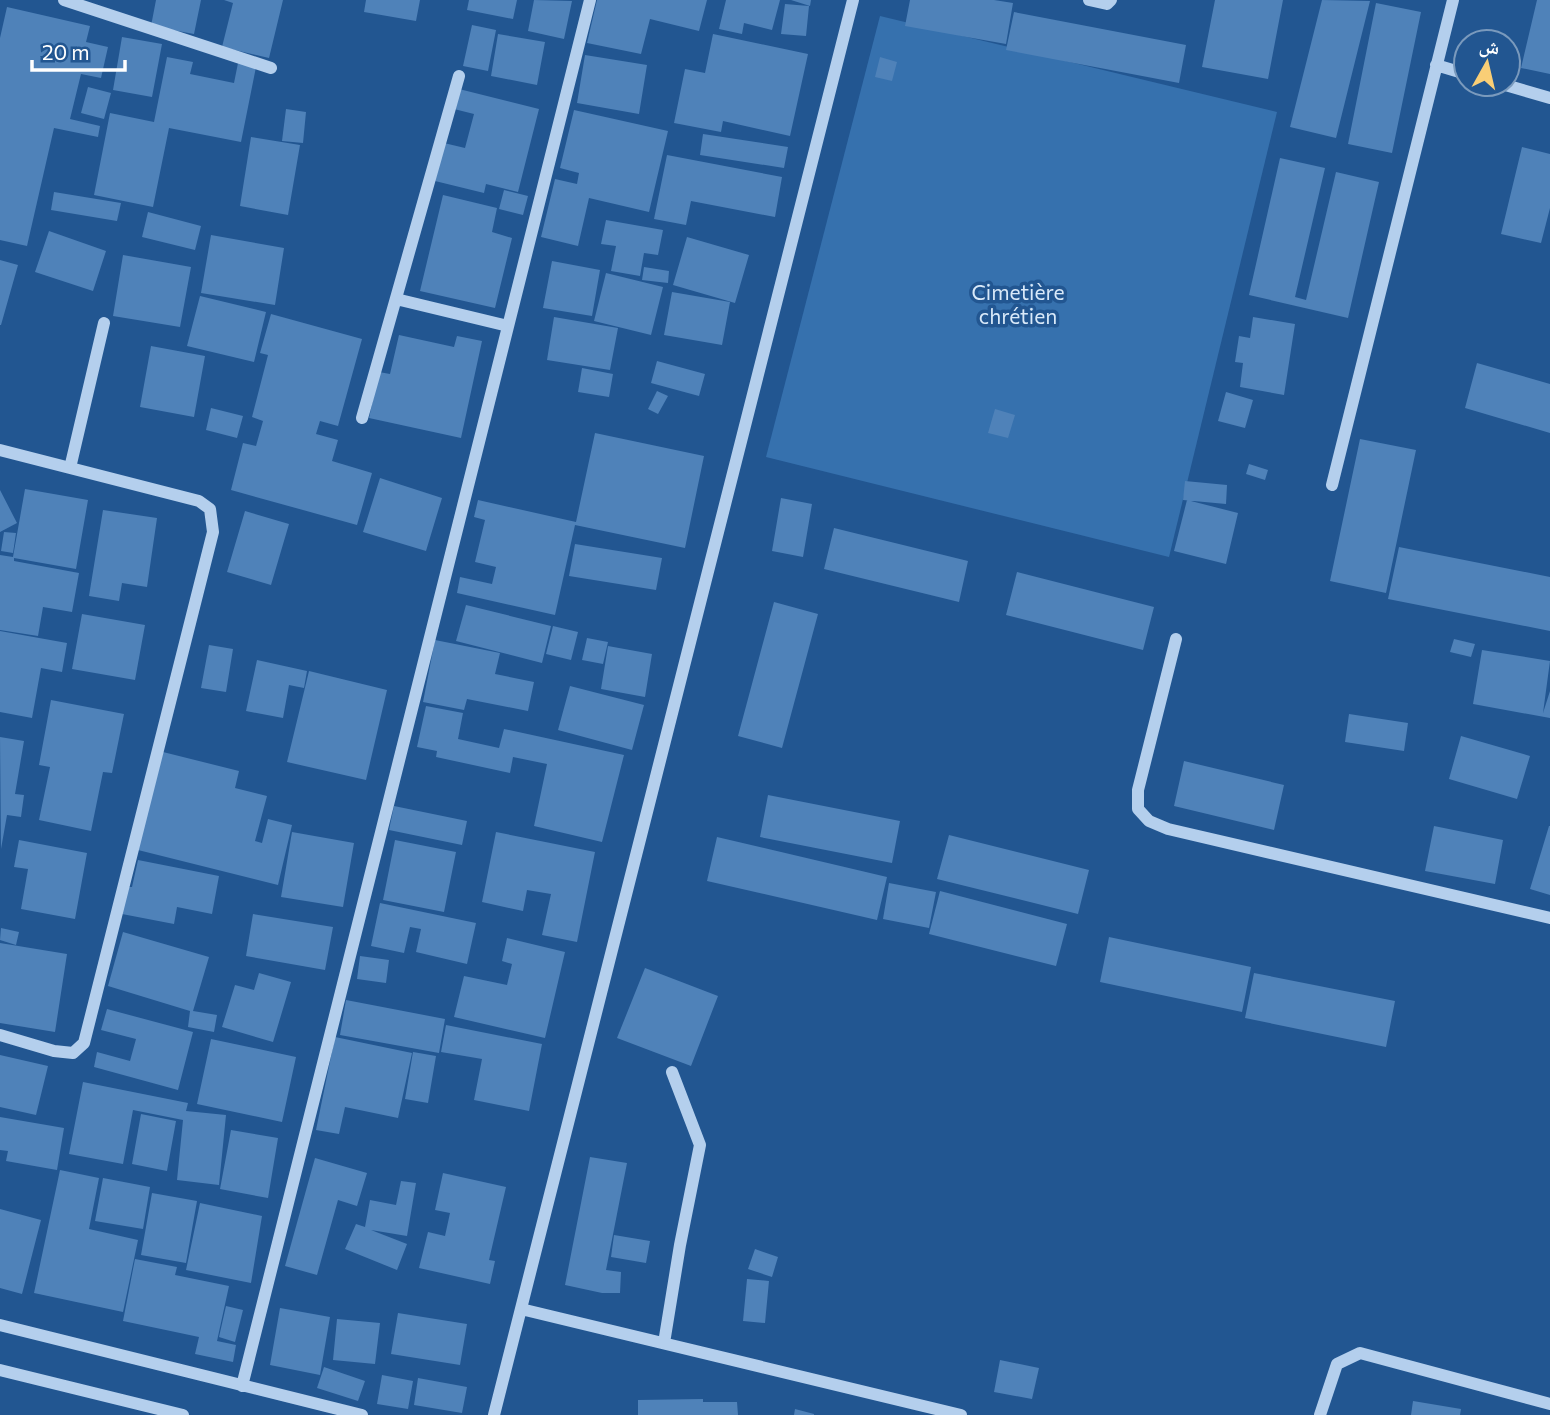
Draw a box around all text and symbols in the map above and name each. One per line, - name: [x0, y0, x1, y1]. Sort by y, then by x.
- scale bar: [32, 28, 124, 72]
- north arrow: [1452, 28, 1522, 98]
- text: ش: [1478, 33, 1501, 59]
- text: 20 m: [42, 39, 90, 64]
- park label: Cimetière chrétien: [971, 279, 1065, 328]

